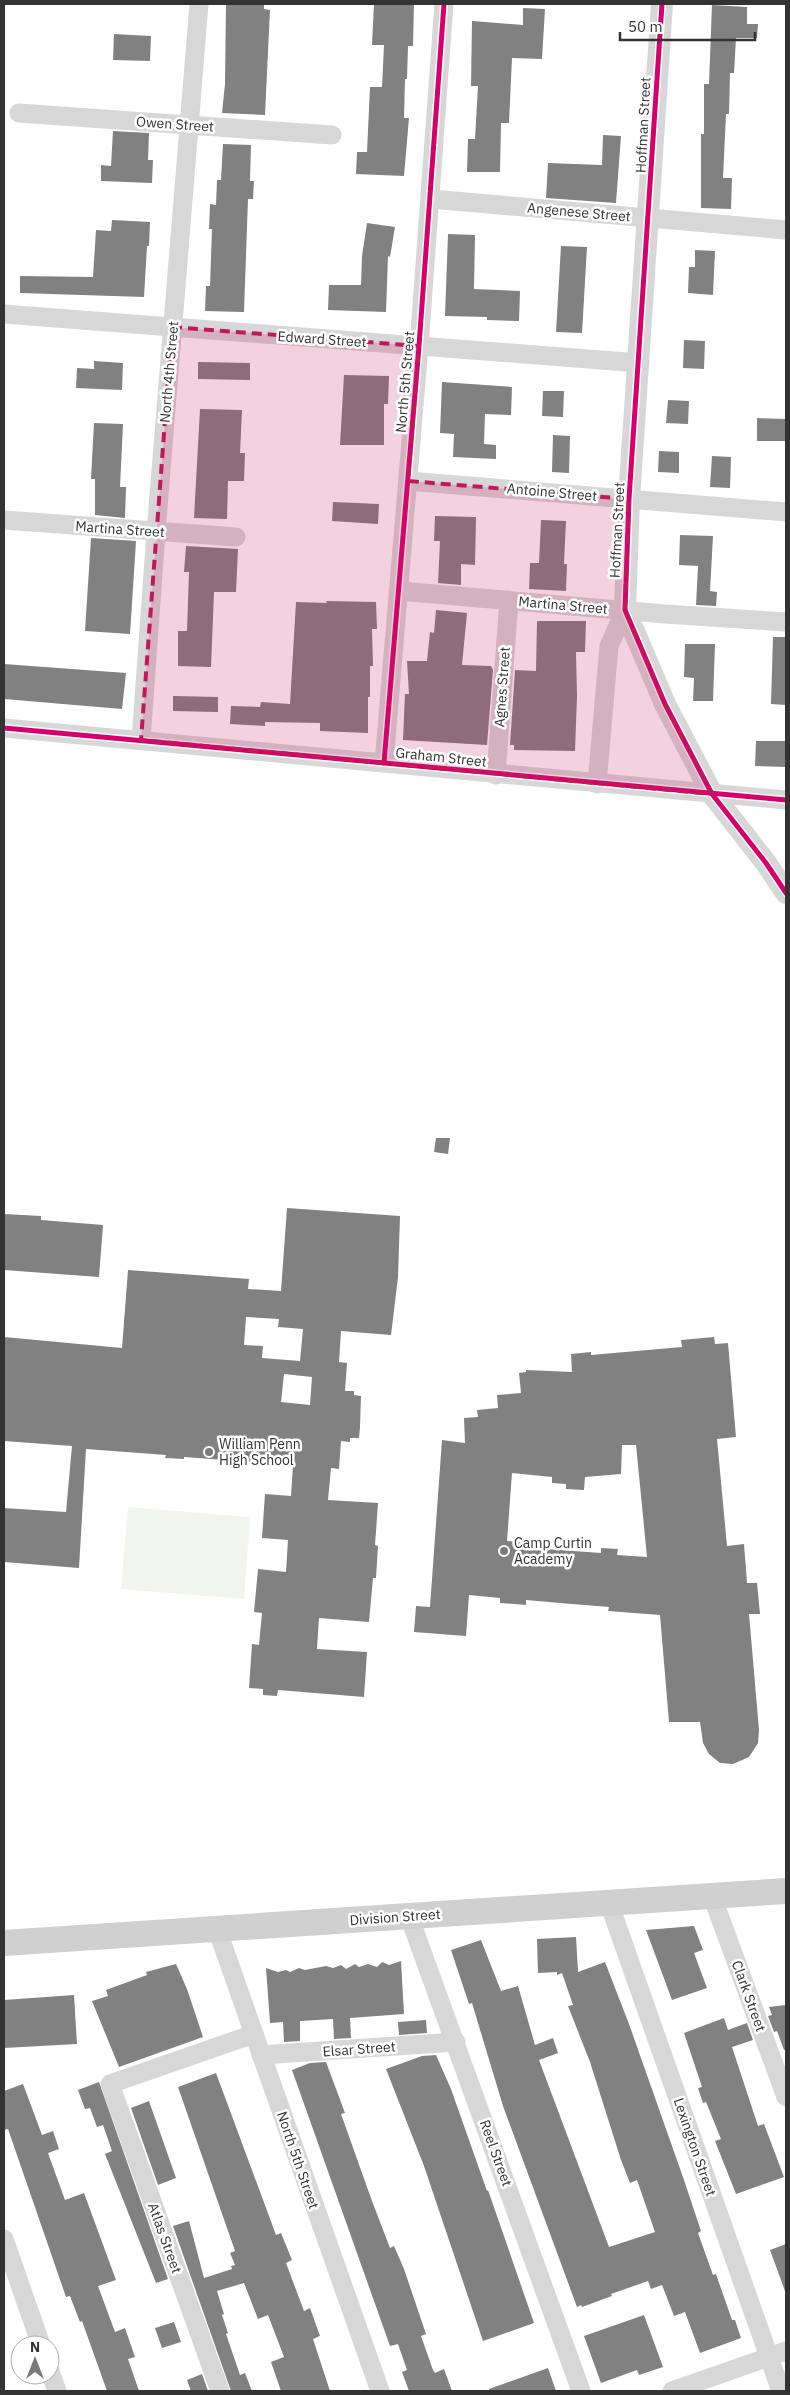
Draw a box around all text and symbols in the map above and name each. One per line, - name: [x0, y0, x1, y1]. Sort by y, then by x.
- scale bar: [620, 10, 755, 42]
- text: 50 m: [628, 17, 663, 36]
- street label: Hoffman Street: [631, 76, 655, 173]
- street label: Owen Street: [135, 112, 215, 136]
- street label: Angenese Street: [527, 199, 632, 225]
- street label: North 4th Street: [156, 320, 182, 424]
- street label: Edward Street: [277, 327, 367, 351]
- street label: North 5th Street: [392, 330, 418, 434]
- street label: Antoine Street: [506, 479, 598, 505]
- street label: Hoffman Street: [605, 481, 629, 578]
- street label: Martina Street: [75, 517, 165, 541]
- street label: Martina Street: [518, 592, 608, 618]
- street label: Agnes Street: [490, 646, 514, 728]
- street label: Graham Street: [394, 743, 488, 771]
- place label: William Penn High School: [219, 1435, 301, 1469]
- marker: William Penn High School: [203, 1446, 215, 1458]
- place label: Camp Curtin Academy: [514, 1534, 592, 1568]
- marker: Camp Curtin Academy: [498, 1545, 510, 1557]
- street label: Division Street: [349, 1905, 441, 1929]
- street label: Clark Street: [728, 1958, 770, 2034]
- street label: Elsar Street: [322, 2037, 396, 2061]
- street label: Lexington Street: [670, 2096, 720, 2199]
- street label: North 5th Street: [273, 2109, 323, 2211]
- street label: Reel Street: [476, 2117, 516, 2189]
- street label: Atlas Street: [144, 2200, 186, 2276]
- north arrow: [10, 2335, 60, 2385]
- text: N: [30, 2338, 40, 2356]

